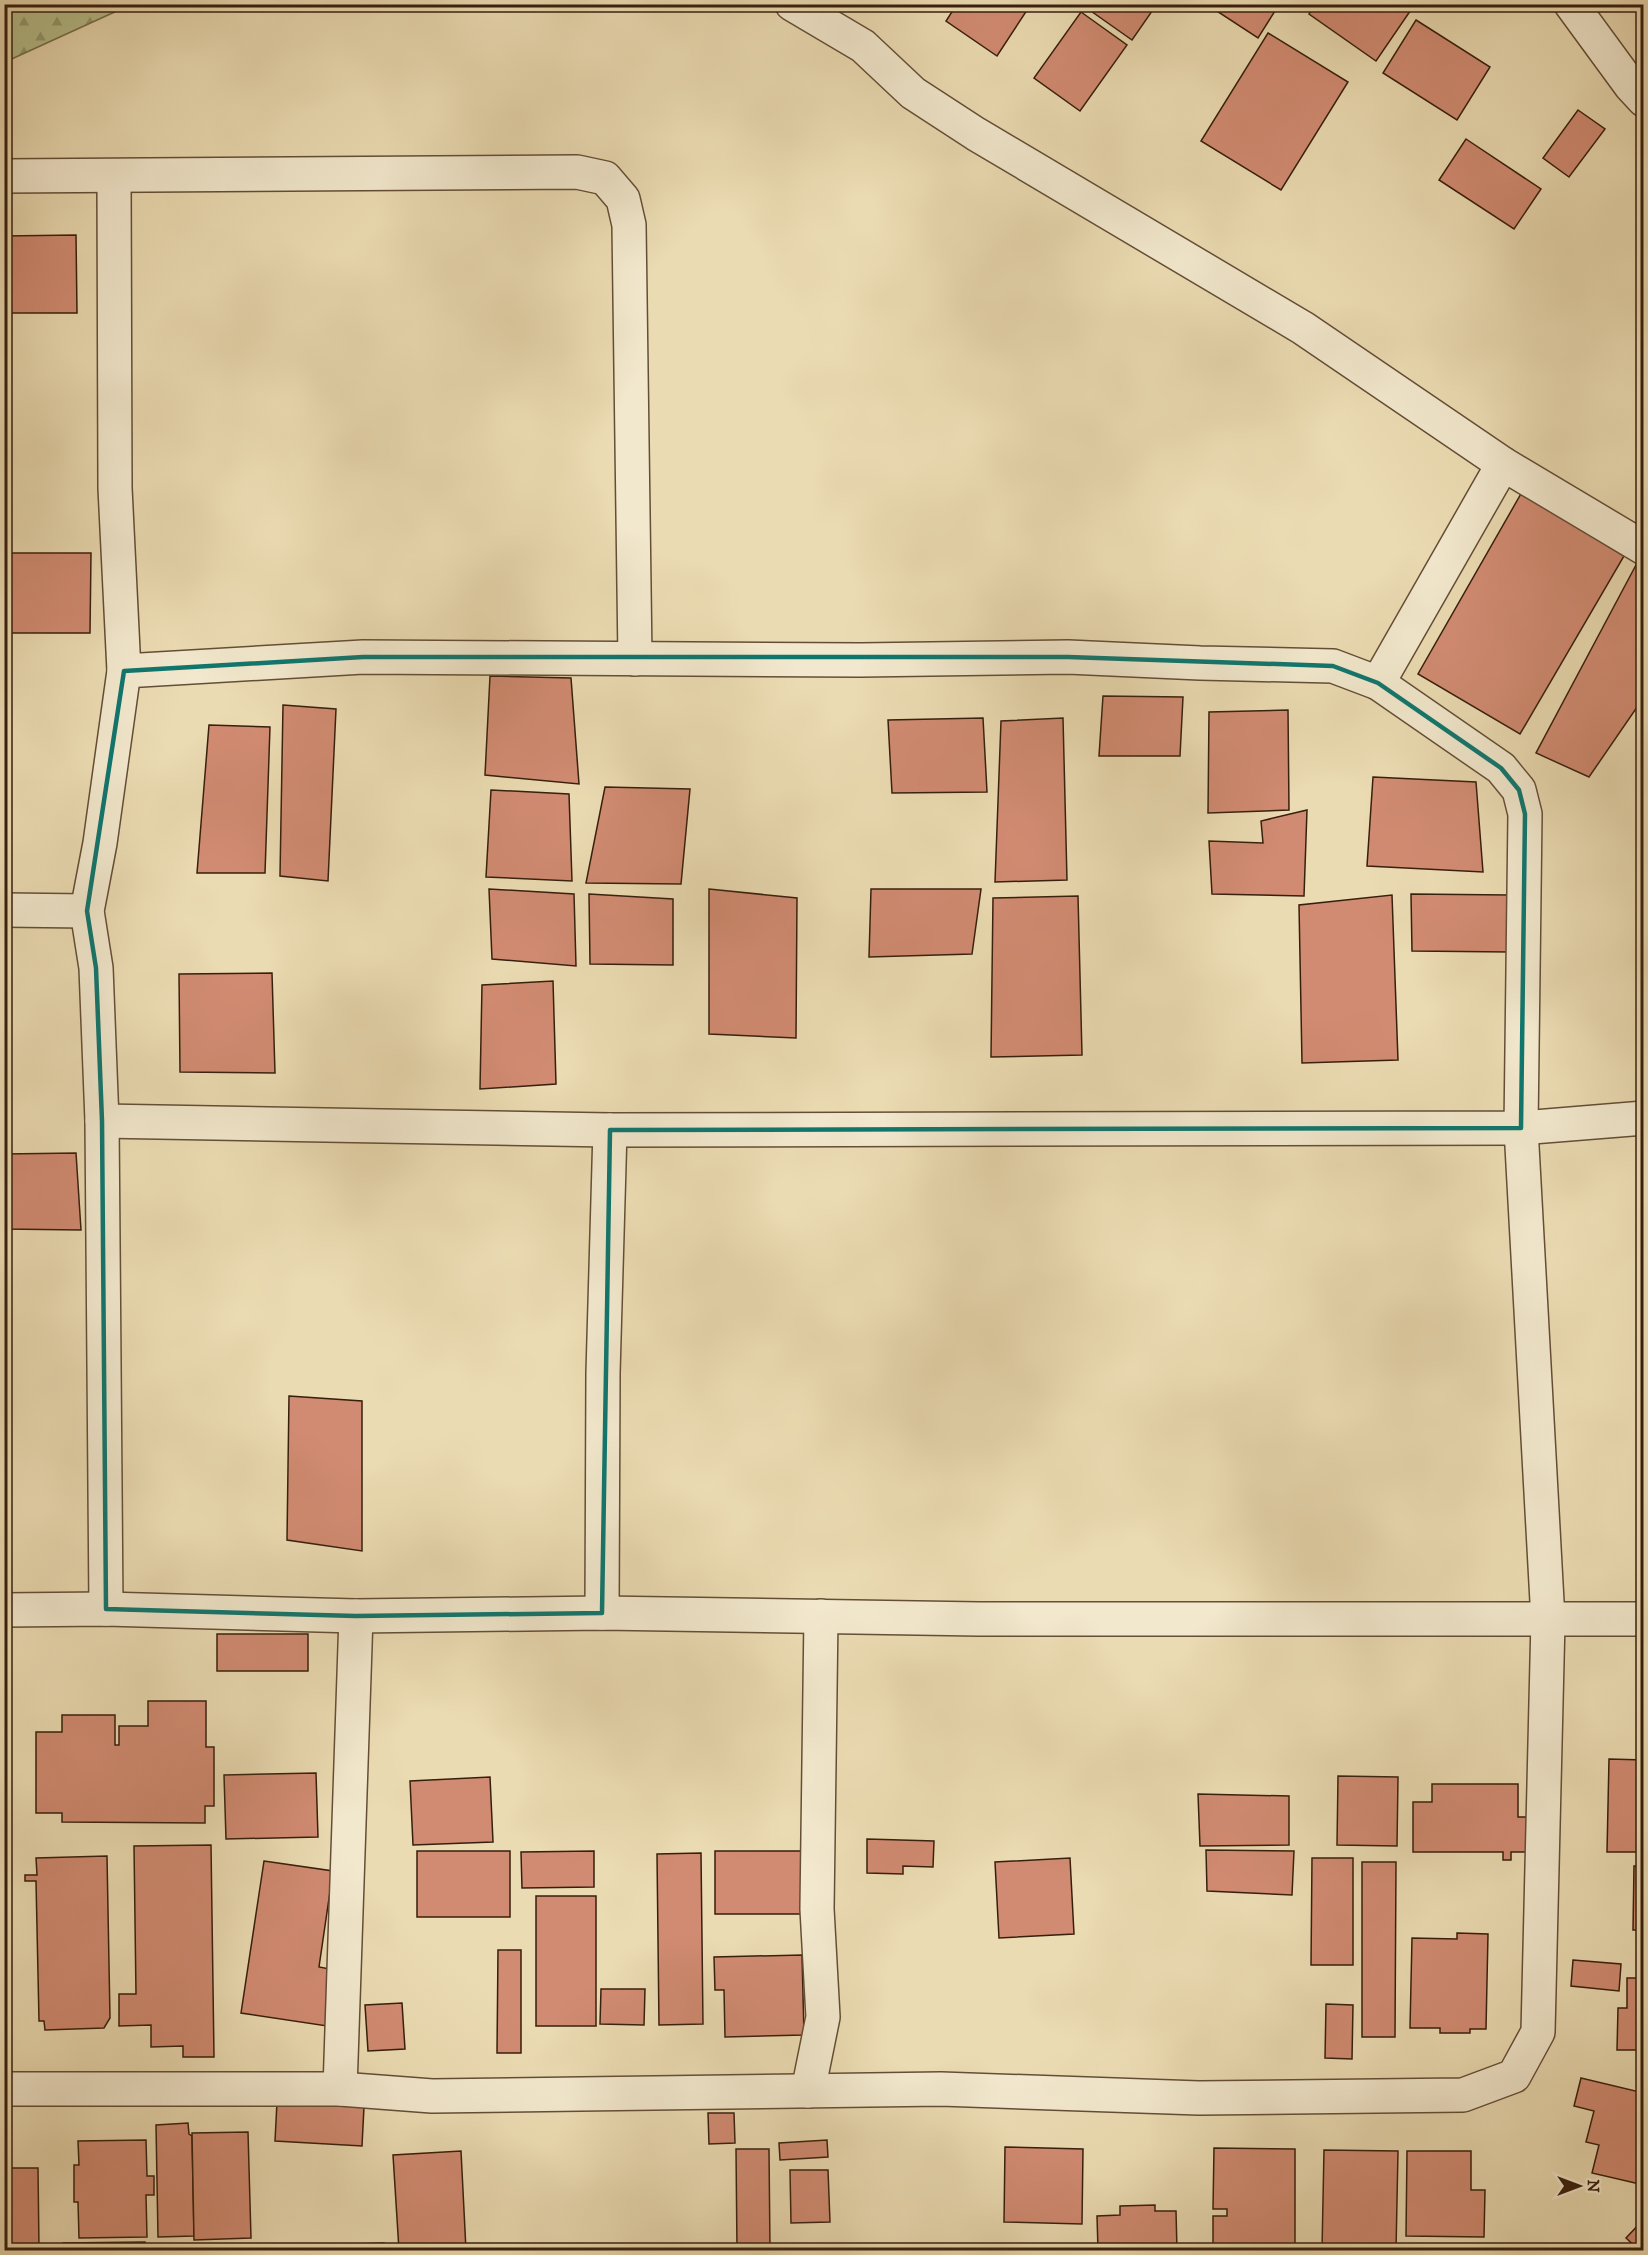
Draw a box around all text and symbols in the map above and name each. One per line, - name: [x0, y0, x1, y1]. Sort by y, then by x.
- north arrow: [1549, 2156, 1609, 2216]
- text: N: [1583, 2179, 1603, 2193]

